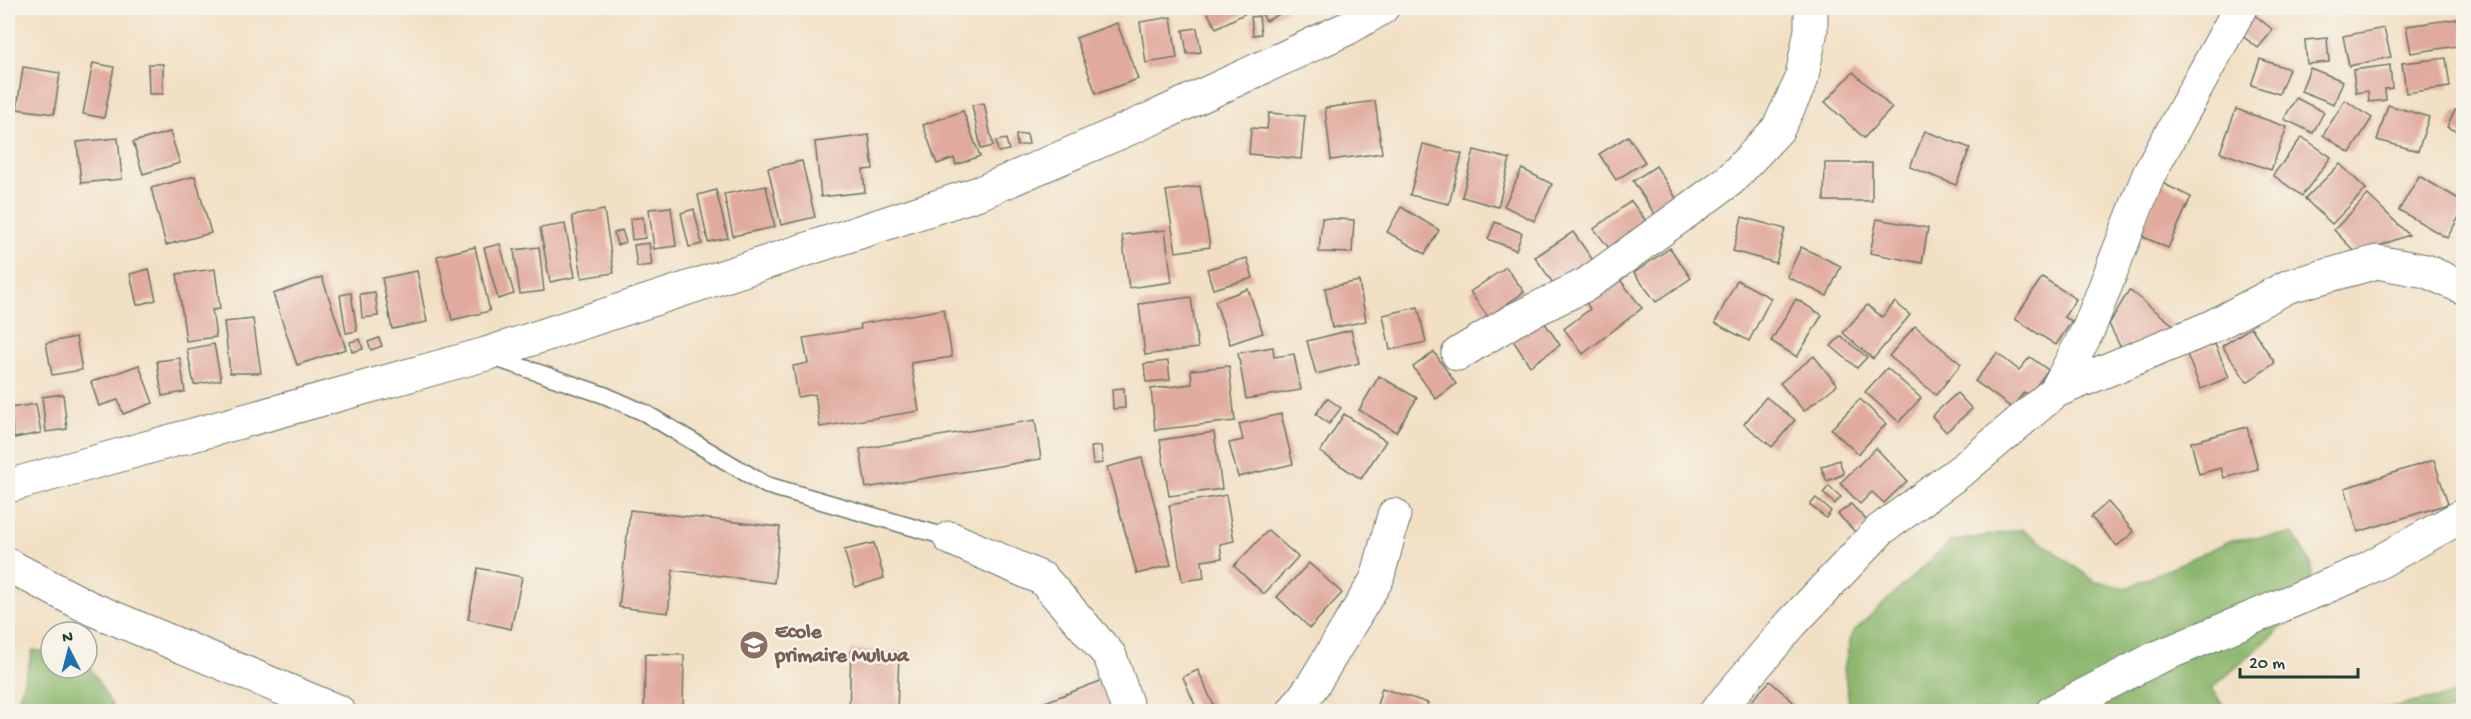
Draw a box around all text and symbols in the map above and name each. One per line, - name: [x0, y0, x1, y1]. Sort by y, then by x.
- north arrow: [39, 620, 99, 680]
- place label: Ecole primaire Mulwa: [774, 621, 910, 670]
- text: N: [62, 629, 75, 649]
- school or university icon: Ecole primaire Mulwa: [738, 629, 770, 661]
- scale bar: [2240, 641, 2358, 679]
- text: 20 m: [2249, 654, 2285, 675]

